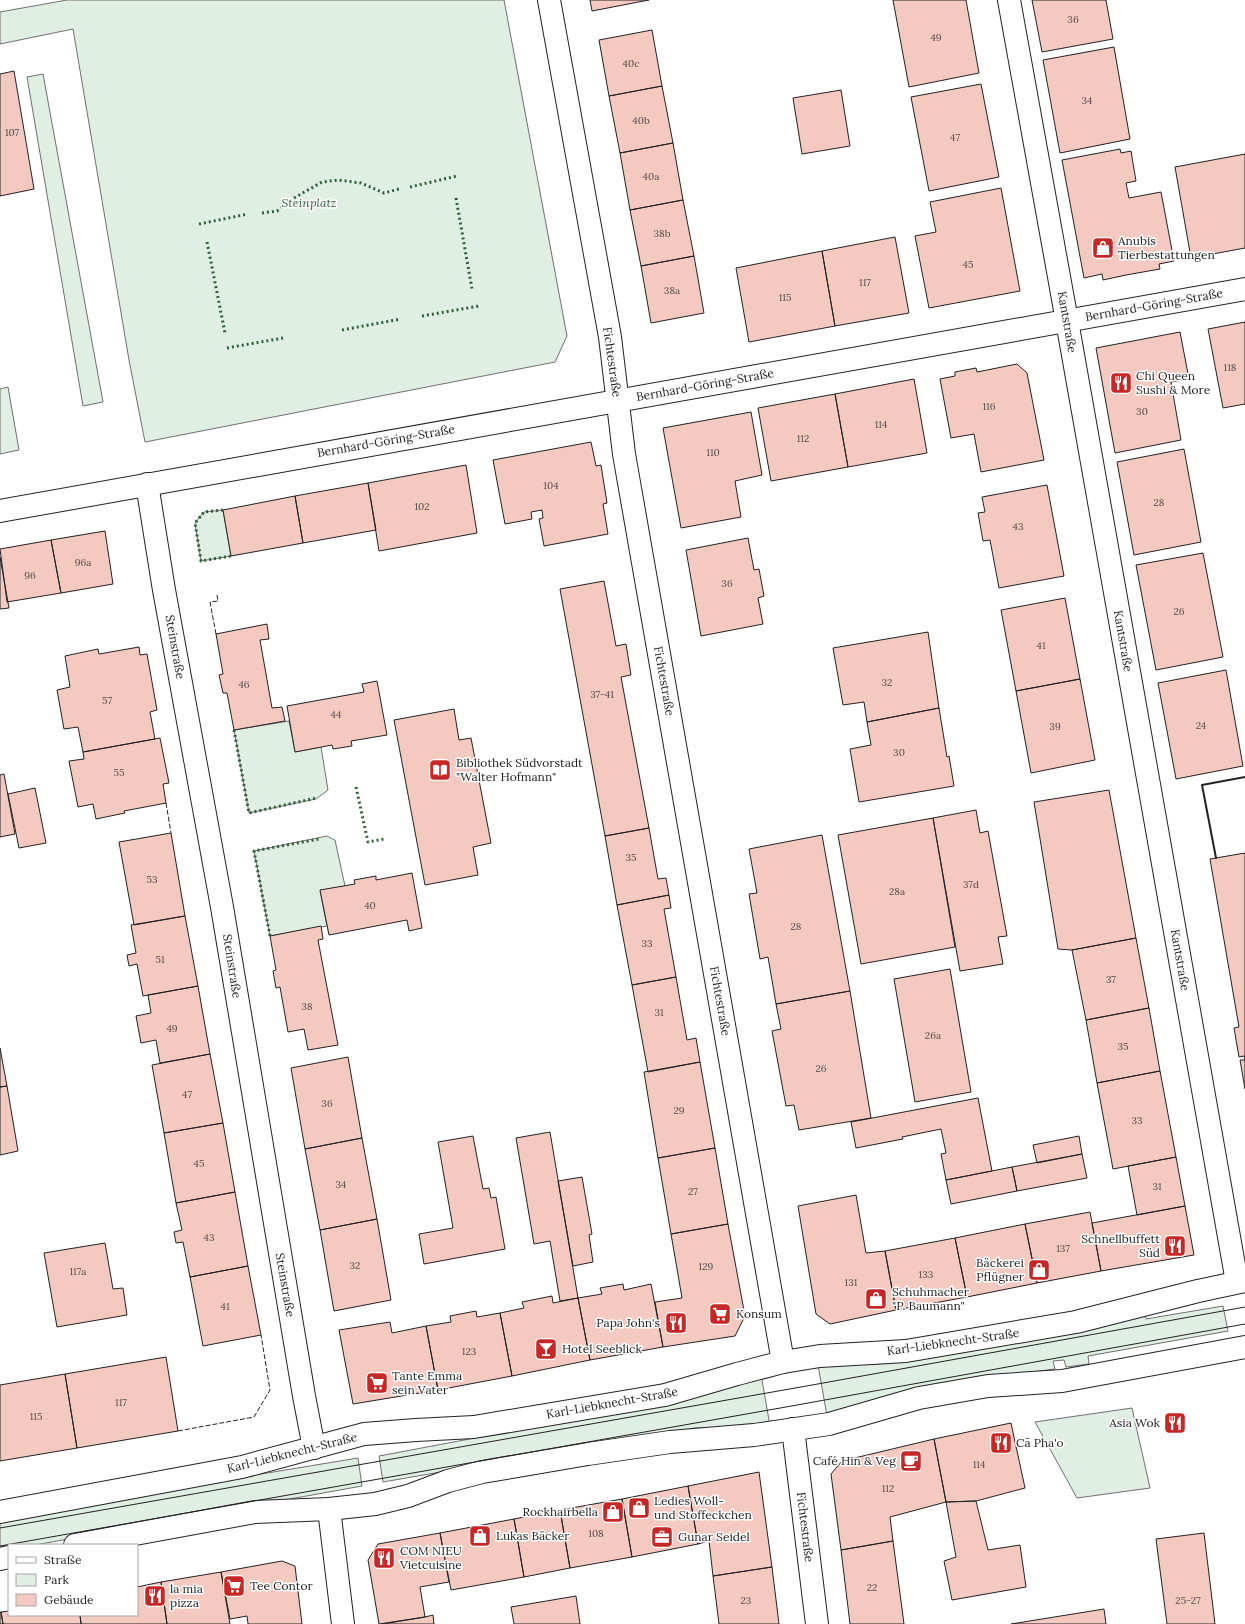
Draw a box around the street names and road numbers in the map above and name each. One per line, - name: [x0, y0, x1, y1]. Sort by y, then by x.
- street label: Bernhard-Göring-Straße: [1084, 285, 1224, 324]
- street label: Kantstraße: [1055, 290, 1080, 354]
- street label: Fichtestraße: [600, 326, 625, 398]
- street label: Bernhard-Göring-Straße: [635, 365, 775, 404]
- street label: Bernhard-Göring-Straße: [316, 421, 456, 460]
- street label: Kantstraße: [1111, 609, 1136, 673]
- street label: Steinstraße: [162, 614, 189, 681]
- street label: Fichtestraße: [651, 645, 678, 718]
- street label: Kantstraße: [1168, 928, 1193, 992]
- street label: Steinstraße: [220, 933, 245, 1000]
- street label: Fichtestraße: [707, 965, 734, 1038]
- street label: Steinstraße: [272, 1252, 299, 1319]
- street label: Karl-Liebknecht-Straße: [886, 1325, 1021, 1358]
- street label: Karl-Liebknecht-Straße: [545, 1383, 680, 1421]
- street label: Karl-Liebknecht-Straße: [225, 1429, 359, 1476]
- street label: Fichtestraße: [794, 1491, 817, 1563]

